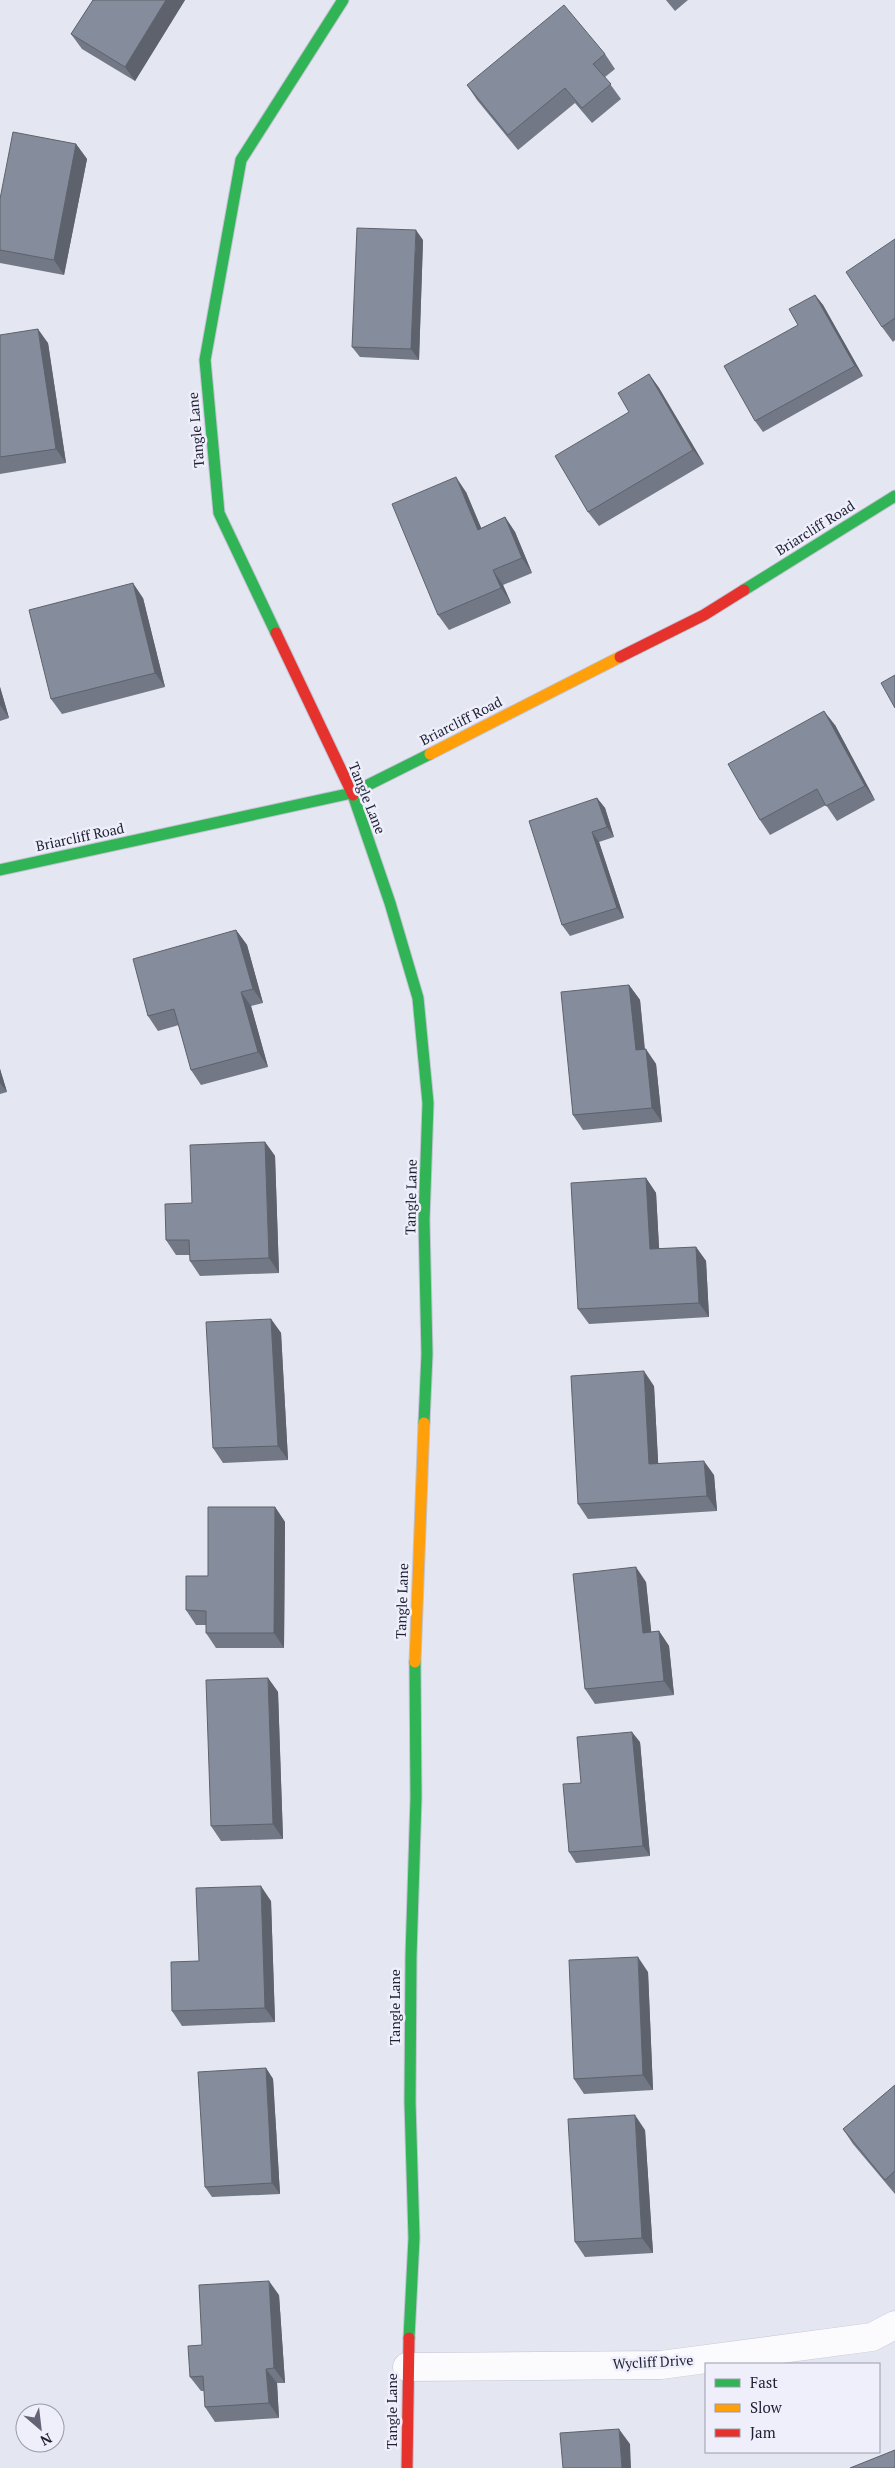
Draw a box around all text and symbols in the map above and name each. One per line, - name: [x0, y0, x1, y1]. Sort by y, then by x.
- street label: Tangle Lane: [183, 391, 208, 469]
- street label: Briarcliff Road: [772, 496, 858, 559]
- street label: Briarcliff Road: [416, 692, 505, 749]
- street label: Tangle Lane: [344, 759, 390, 837]
- street label: Briarcliff Road: [34, 818, 126, 855]
- street label: Tangle Lane: [400, 1159, 421, 1235]
- street label: Tangle Lane: [391, 1563, 412, 1639]
- street label: Tangle Lane: [385, 1969, 404, 2045]
- street label: Wycliff Drive: [612, 2350, 694, 2373]
- legend: [705, 2363, 880, 2453]
- text: Fast: [750, 2372, 778, 2392]
- street label: Tangle Lane: [382, 2373, 401, 2449]
- text: Slow: [750, 2397, 783, 2417]
- north arrow: [15, 2403, 65, 2453]
- text: Jam: [750, 2422, 776, 2442]
- text: N: [37, 2429, 55, 2451]

